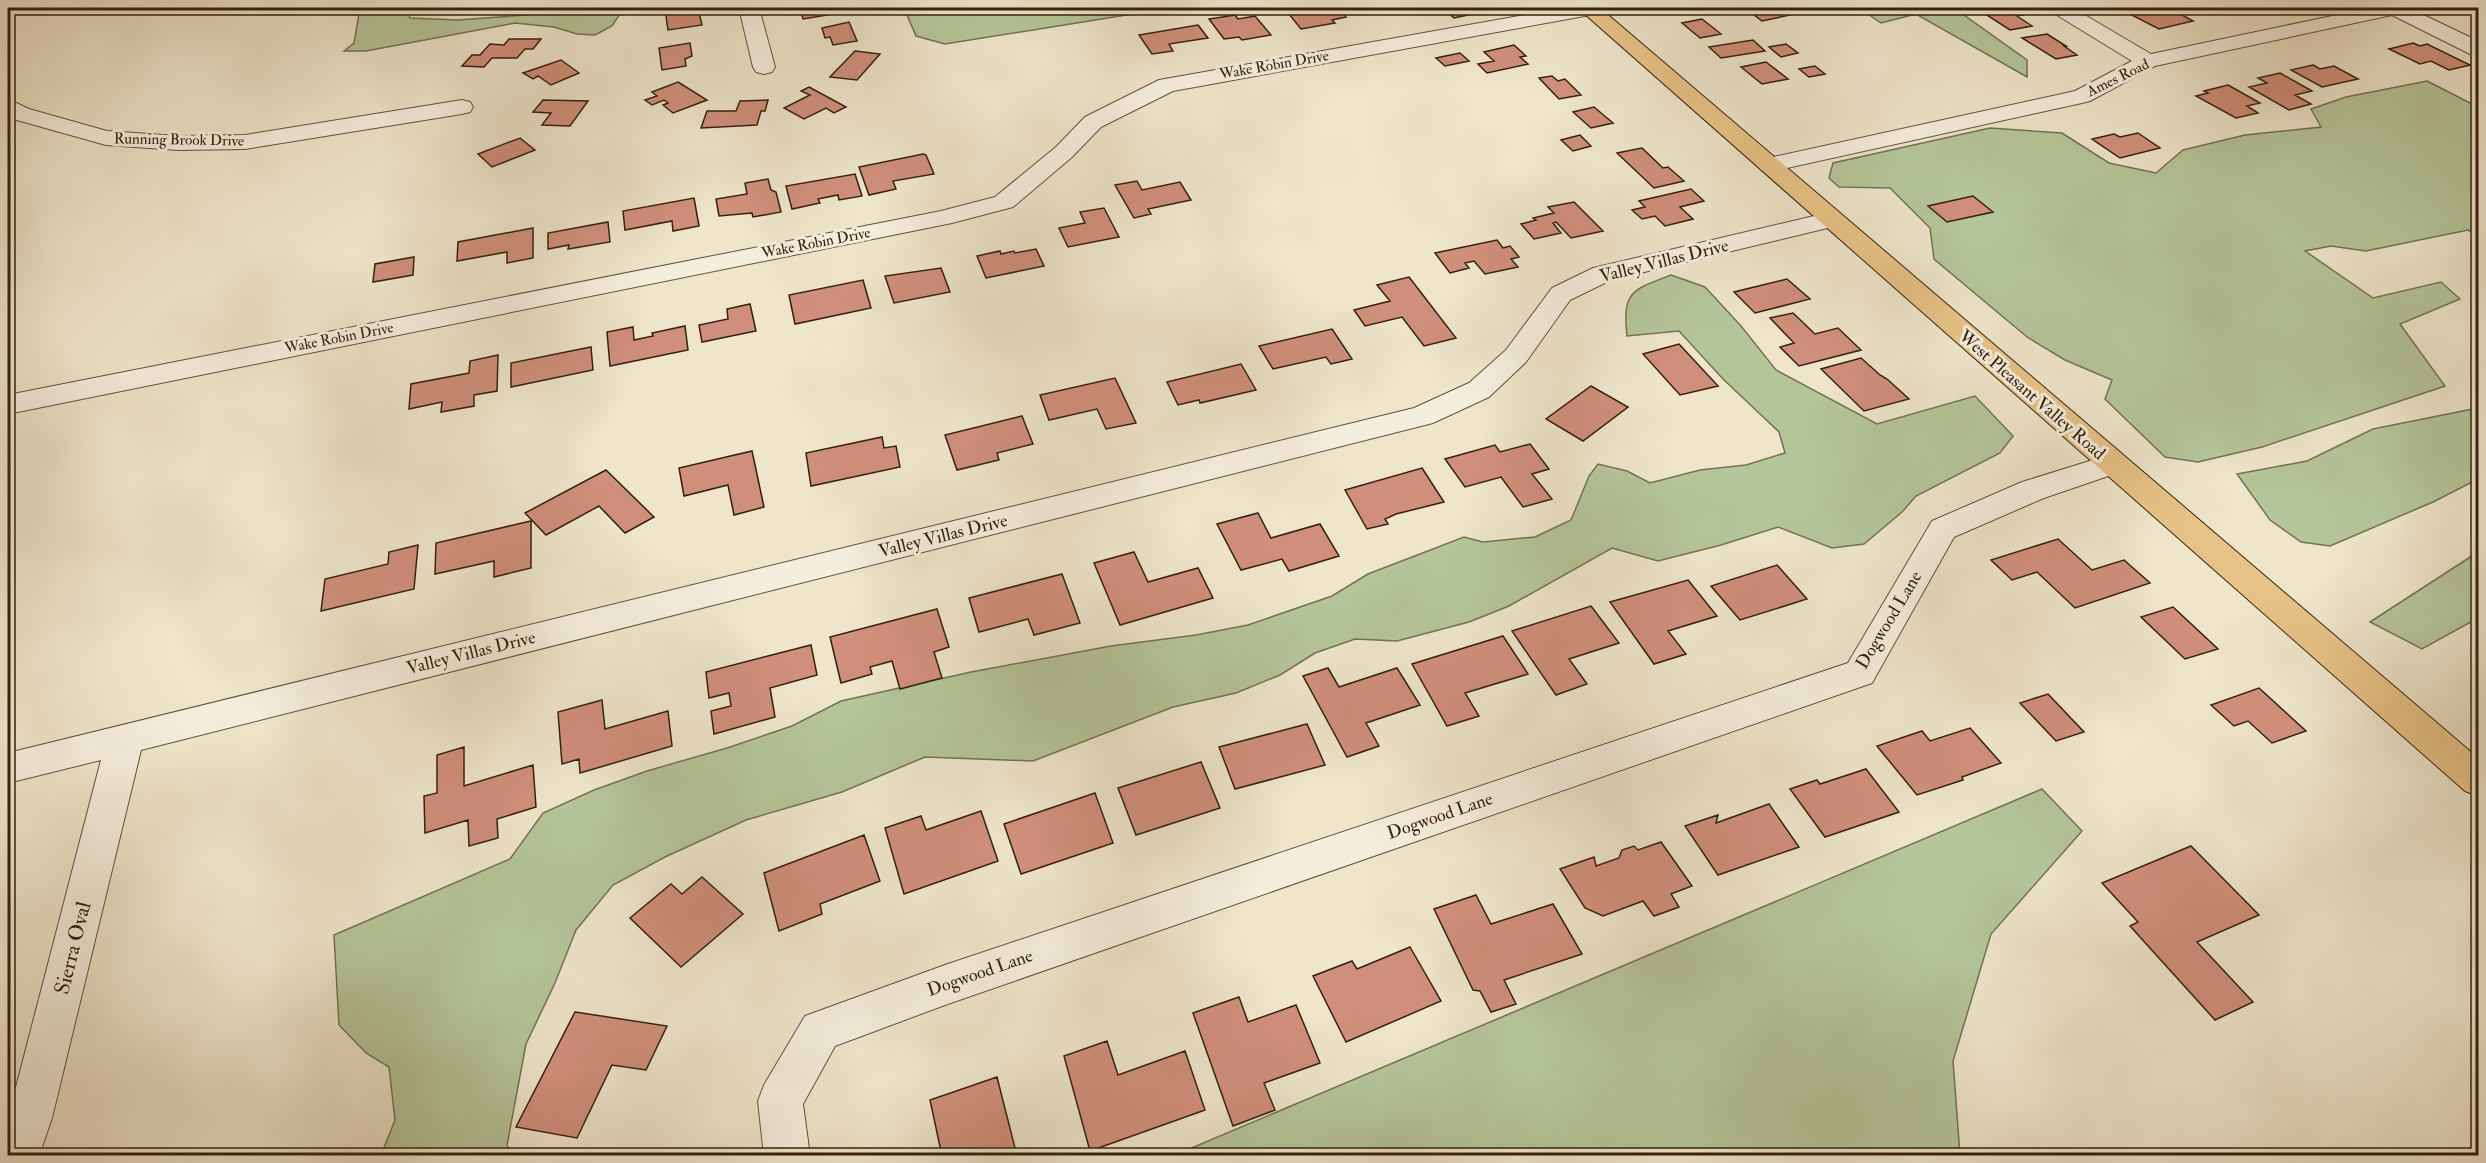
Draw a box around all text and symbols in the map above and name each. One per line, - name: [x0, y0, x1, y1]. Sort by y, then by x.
- street label: Wake Robin Drive: [1217, 46, 1330, 84]
- street label: Ames Road: [2083, 54, 2153, 102]
- street label: Running Brook Drive: [114, 129, 244, 151]
- street label: Wake Robin Drive: [759, 223, 872, 263]
- street label: Valley Villas Drive: [1597, 234, 1731, 288]
- street label: Wake Robin Drive: [282, 318, 395, 358]
- street label: West Pleasant Valley Road: [1953, 324, 2110, 465]
- street label: Valley Villas Drive: [876, 509, 1010, 563]
- street label: Dogwood Lane: [1851, 566, 1928, 673]
- street label: Valley Villas Drive: [404, 626, 538, 680]
- street label: Dogwood Lane: [1384, 787, 1496, 845]
- street label: Sierra Oval: [48, 898, 98, 997]
- street label: Dogwood Lane: [924, 944, 1036, 1002]

